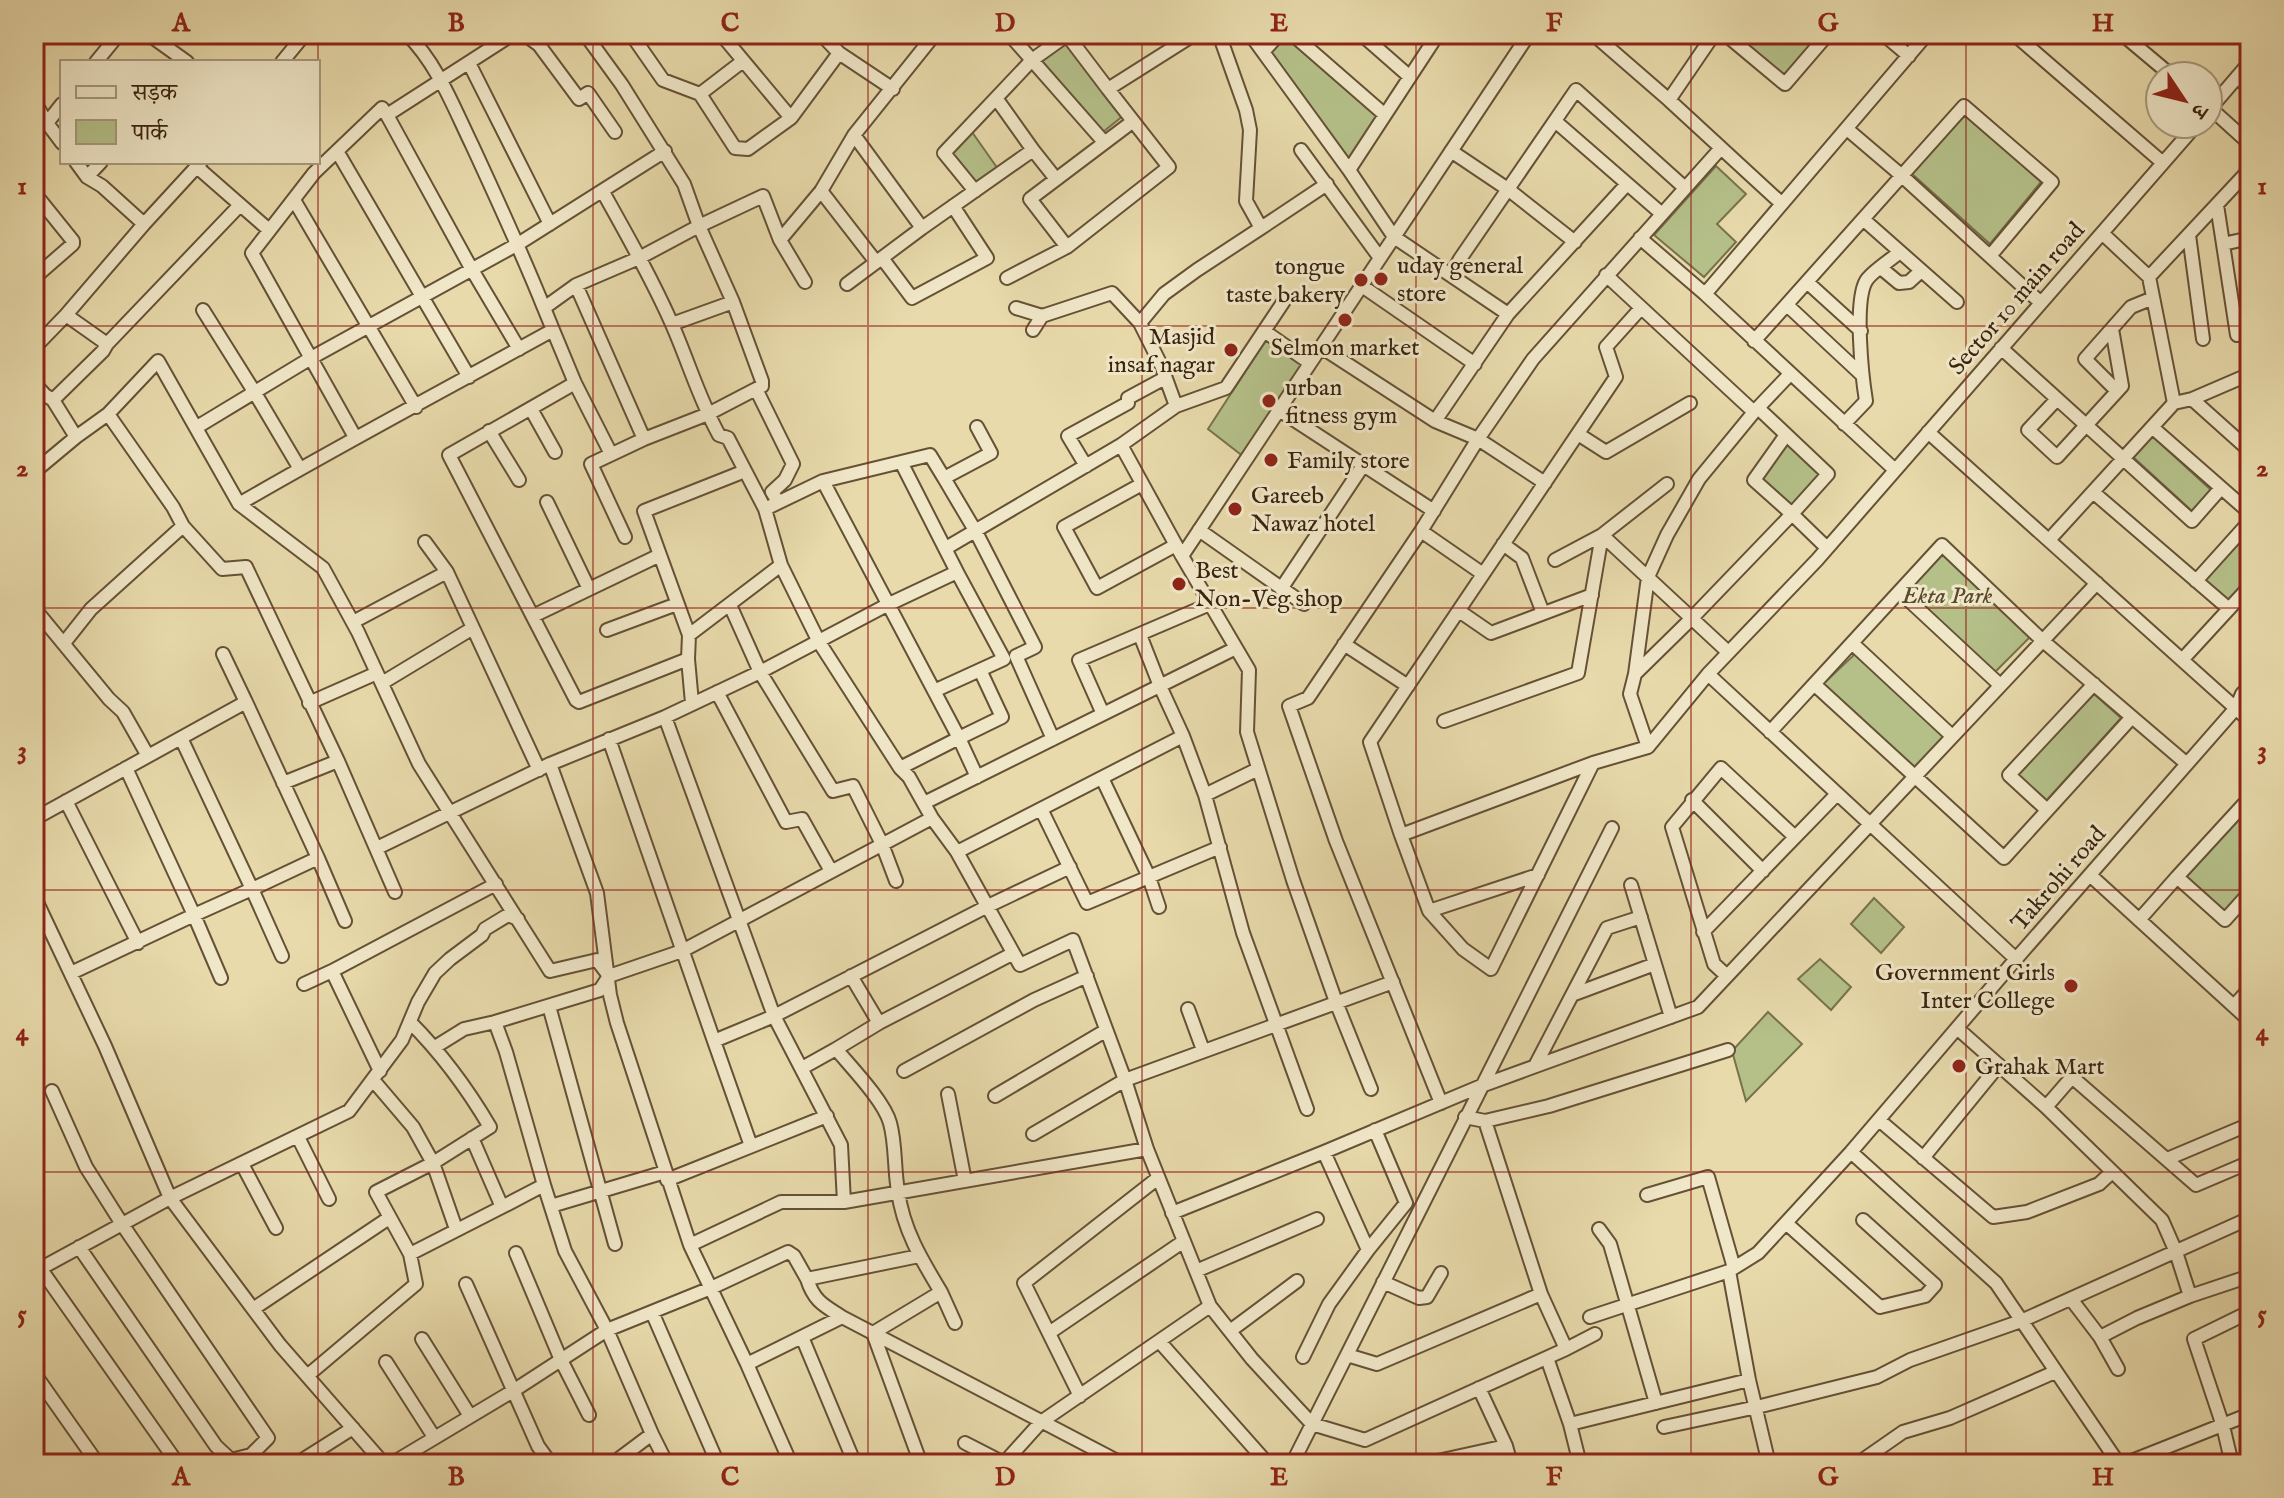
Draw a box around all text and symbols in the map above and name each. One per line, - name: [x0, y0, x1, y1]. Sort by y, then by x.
- text: A: [171, 7, 191, 40]
- text: B: [447, 7, 465, 40]
- text: C: [721, 7, 740, 40]
- text: D: [995, 7, 1016, 40]
- text: E: [1270, 7, 1288, 40]
- text: F: [1546, 7, 1563, 40]
- text: G: [1818, 7, 1839, 40]
- text: H: [2092, 7, 2114, 40]
- legend: [60, 60, 320, 164]
- north arrow: [2144, 60, 2224, 140]
- text: सड़क: [131, 78, 179, 109]
- text: उ: [2183, 96, 2215, 124]
- text: पार्क: [131, 118, 169, 149]
- text: 1: [17, 170, 27, 203]
- text: 1: [2257, 170, 2267, 203]
- street label: Sector 10 main road: [1942, 216, 2092, 382]
- place label: uday general store: [1397, 251, 1523, 310]
- place label: tongue taste bakery: [1226, 252, 1345, 311]
- marker: uday general store: [1372, 270, 1390, 288]
- marker: tongue taste bakery: [1352, 271, 1370, 289]
- marker: Selmon market: [1336, 311, 1354, 329]
- place label: Masjid insaf nagar: [1108, 322, 1215, 381]
- place label: Selmon market: [1271, 333, 1419, 364]
- marker: Masjid insaf nagar: [1222, 341, 1240, 359]
- place label: urban fitness gym: [1285, 373, 1397, 432]
- marker: urban fitness gym: [1260, 392, 1278, 410]
- place label: Family store: [1287, 446, 1410, 477]
- marker: Family store: [1262, 451, 1280, 469]
- text: 2: [16, 452, 28, 485]
- text: 2: [2256, 452, 2268, 485]
- place label: Gareeb Nawaz hotel: [1251, 481, 1375, 540]
- marker: Gareeb Nawaz hotel: [1226, 500, 1244, 518]
- place label: Best Non-Veg shop: [1195, 556, 1343, 615]
- marker: Best Non-Veg shop: [1170, 575, 1188, 593]
- park label: Ekta Park: [1901, 581, 1993, 612]
- text: 3: [17, 734, 27, 767]
- text: 3: [2257, 734, 2267, 767]
- street label: Takrohi road: [2005, 820, 2114, 938]
- place label: Government Girls Inter College: [1875, 958, 2055, 1017]
- marker: Government Girls Inter College: [2062, 977, 2080, 995]
- text: 4: [16, 1016, 30, 1049]
- text: 4: [2256, 1016, 2270, 1049]
- place label: Grahak Mart: [1975, 1052, 2104, 1083]
- marker: Grahak Mart: [1950, 1057, 1968, 1075]
- text: 5: [17, 1298, 27, 1331]
- text: 5: [2257, 1298, 2267, 1331]
- text: A: [171, 1461, 191, 1494]
- text: B: [447, 1461, 465, 1494]
- text: C: [721, 1461, 740, 1494]
- text: D: [995, 1461, 1016, 1494]
- text: E: [1270, 1461, 1288, 1494]
- text: F: [1546, 1461, 1563, 1494]
- text: G: [1818, 1461, 1839, 1494]
- text: H: [2092, 1461, 2114, 1494]

